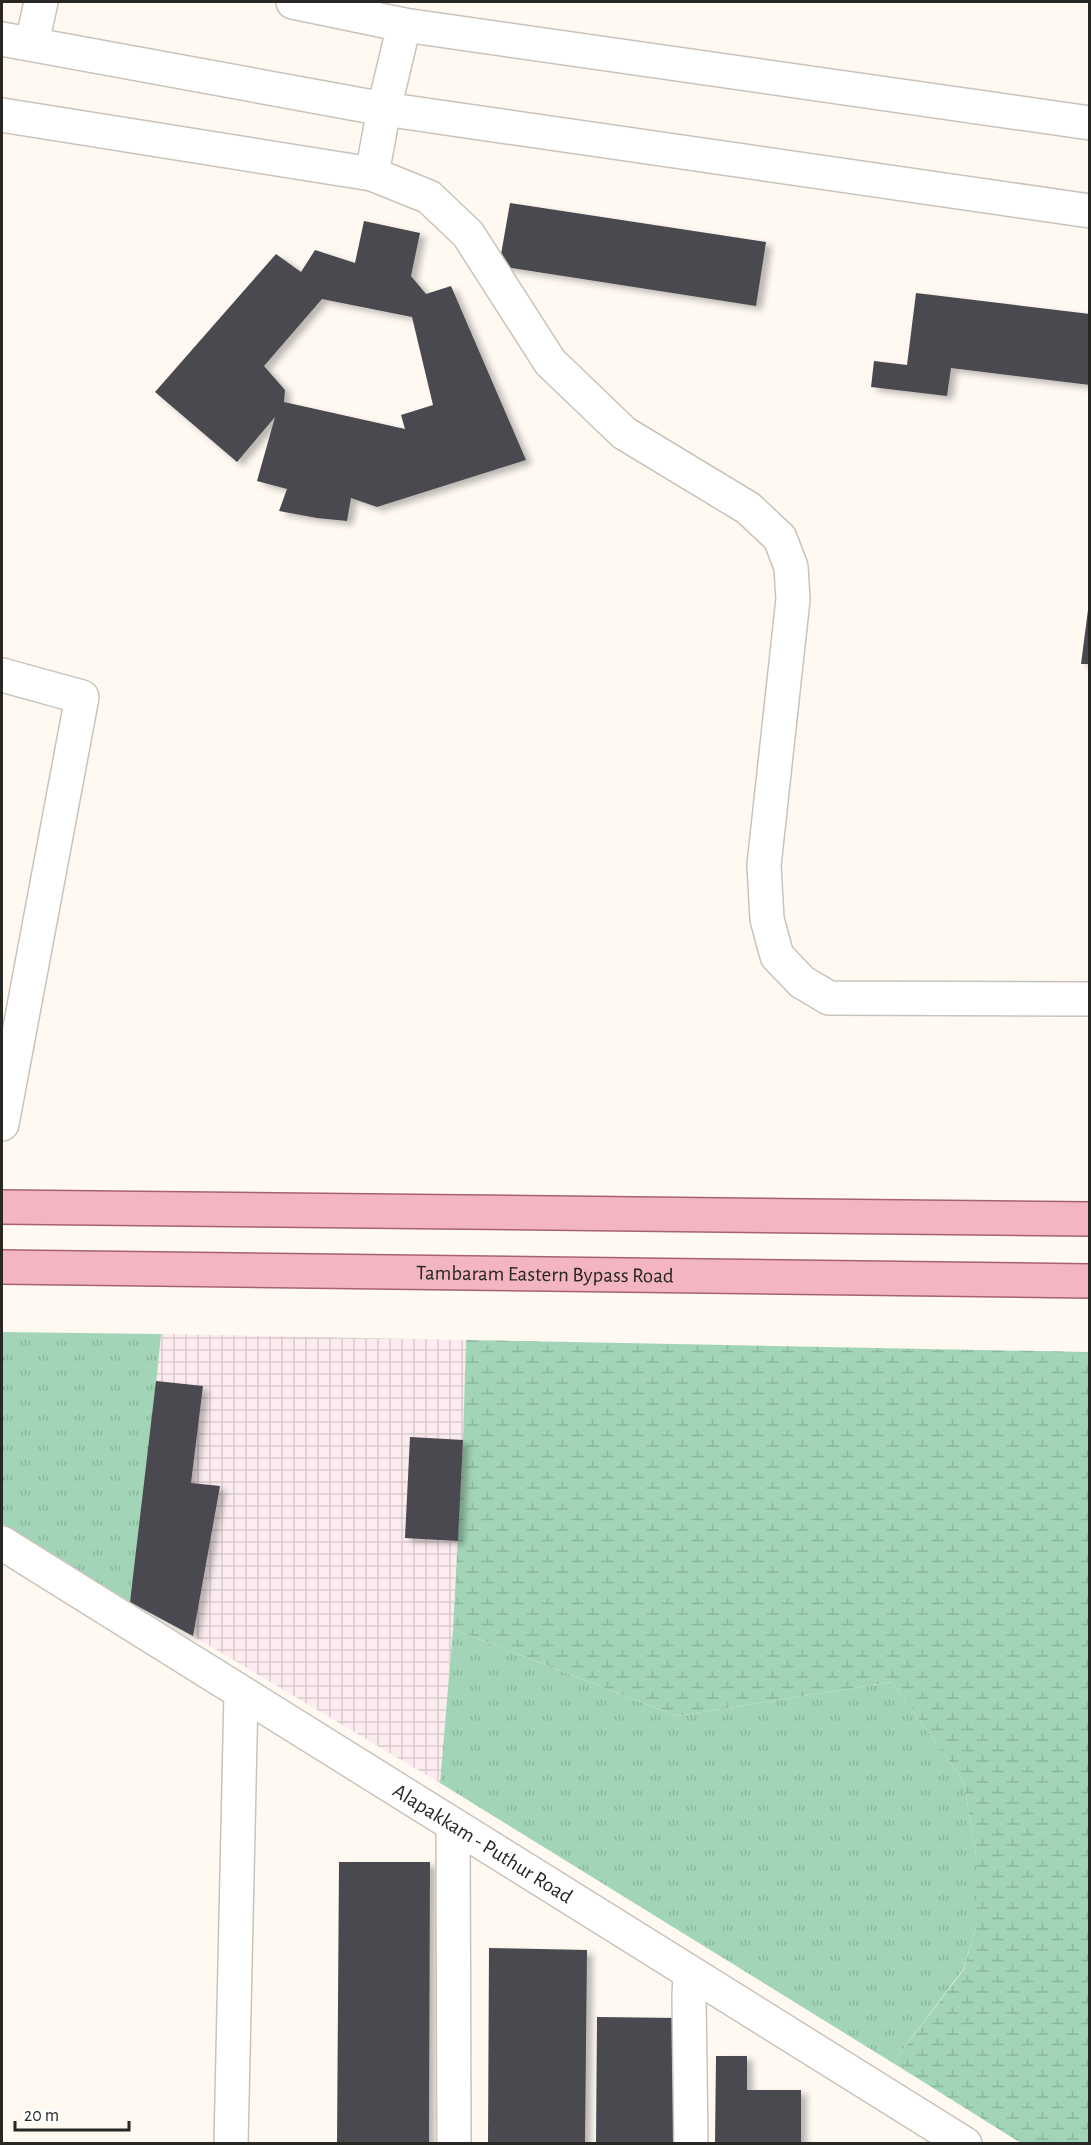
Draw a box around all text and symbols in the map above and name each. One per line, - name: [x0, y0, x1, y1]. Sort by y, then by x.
- street label: Tambaram Eastern Bypass Road: [416, 1262, 674, 1286]
- street label: Alapakkam - Puthur Road: [389, 1779, 577, 1907]
- scale bar: [15, 2094, 129, 2132]
- text: 20 m: [24, 2107, 59, 2125]

